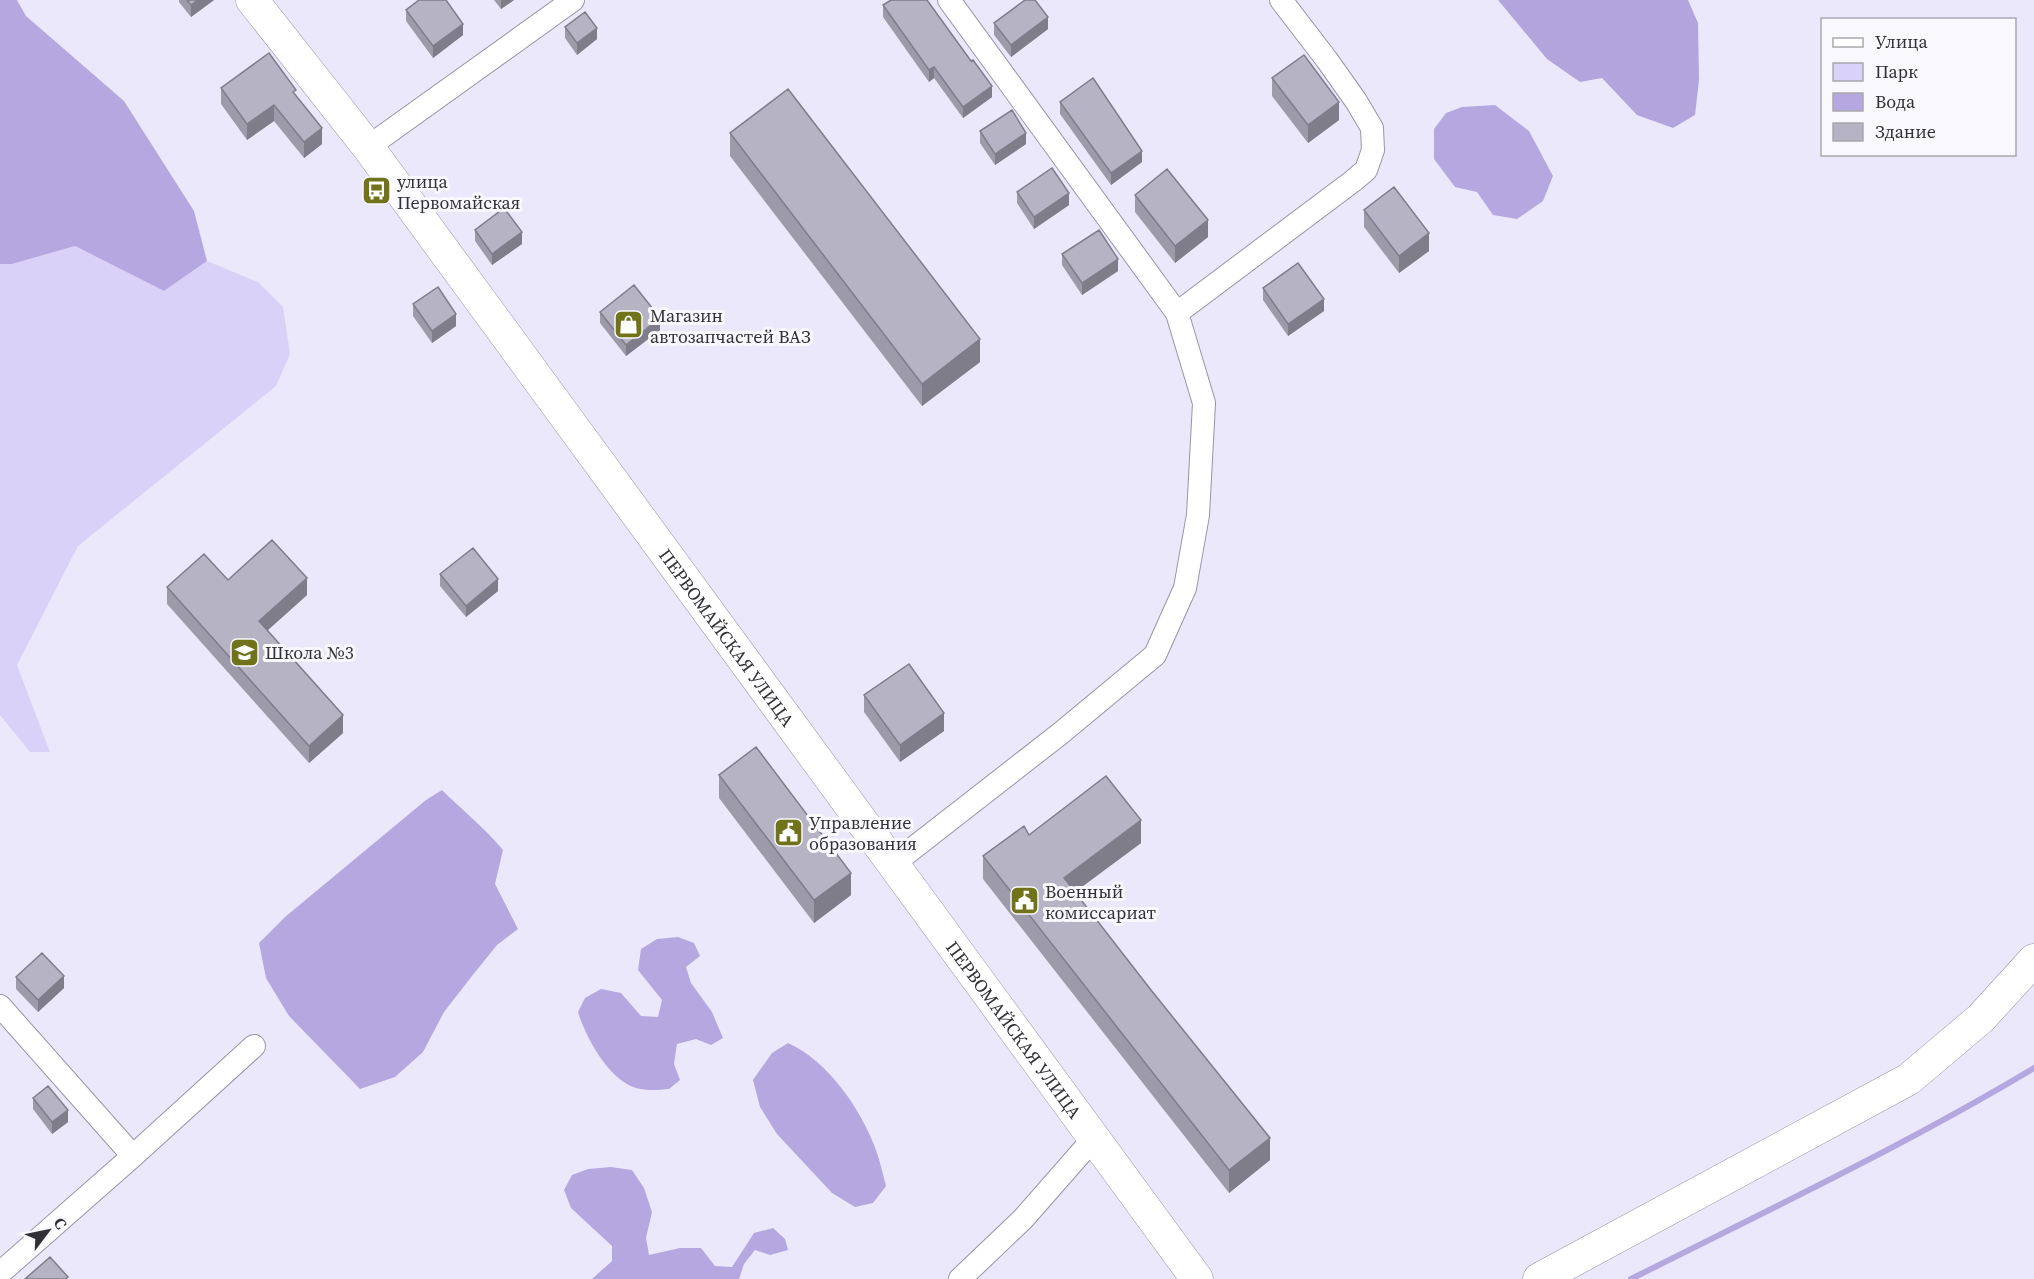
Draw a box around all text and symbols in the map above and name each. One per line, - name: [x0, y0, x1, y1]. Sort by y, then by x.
- legend: [1821, 18, 2016, 156]
- text: Улица: [1875, 29, 1928, 54]
- text: Парк: [1875, 59, 1918, 84]
- text: Вода: [1875, 89, 1916, 114]
- text: Здание: [1875, 119, 1936, 144]
- place label: улица Первомайская: [397, 169, 520, 215]
- bus stop icon: улица Первомайская: [360, 175, 392, 207]
- place label: Магазин автозапчастей ВАЗ: [650, 303, 811, 349]
- shop icon: Магазин автозапчастей ВАЗ: [613, 309, 645, 341]
- street label: ПЕРВОМАЙСКАЯ УЛИЦА: [654, 543, 801, 731]
- school or university icon: Школа №3: [228, 636, 260, 668]
- place label: Школа №3: [265, 640, 354, 665]
- place label: Управление образования: [809, 810, 917, 856]
- public building icon: Управление образования: [772, 816, 804, 848]
- place label: Военный комиссариат: [1045, 879, 1157, 925]
- public building icon: Военный комиссариат: [1008, 885, 1040, 917]
- street label: ПЕРВОМАЙСКАЯ УЛИЦА: [941, 935, 1088, 1123]
- north arrow: [18, 1201, 78, 1261]
- text: С: [49, 1213, 73, 1233]

